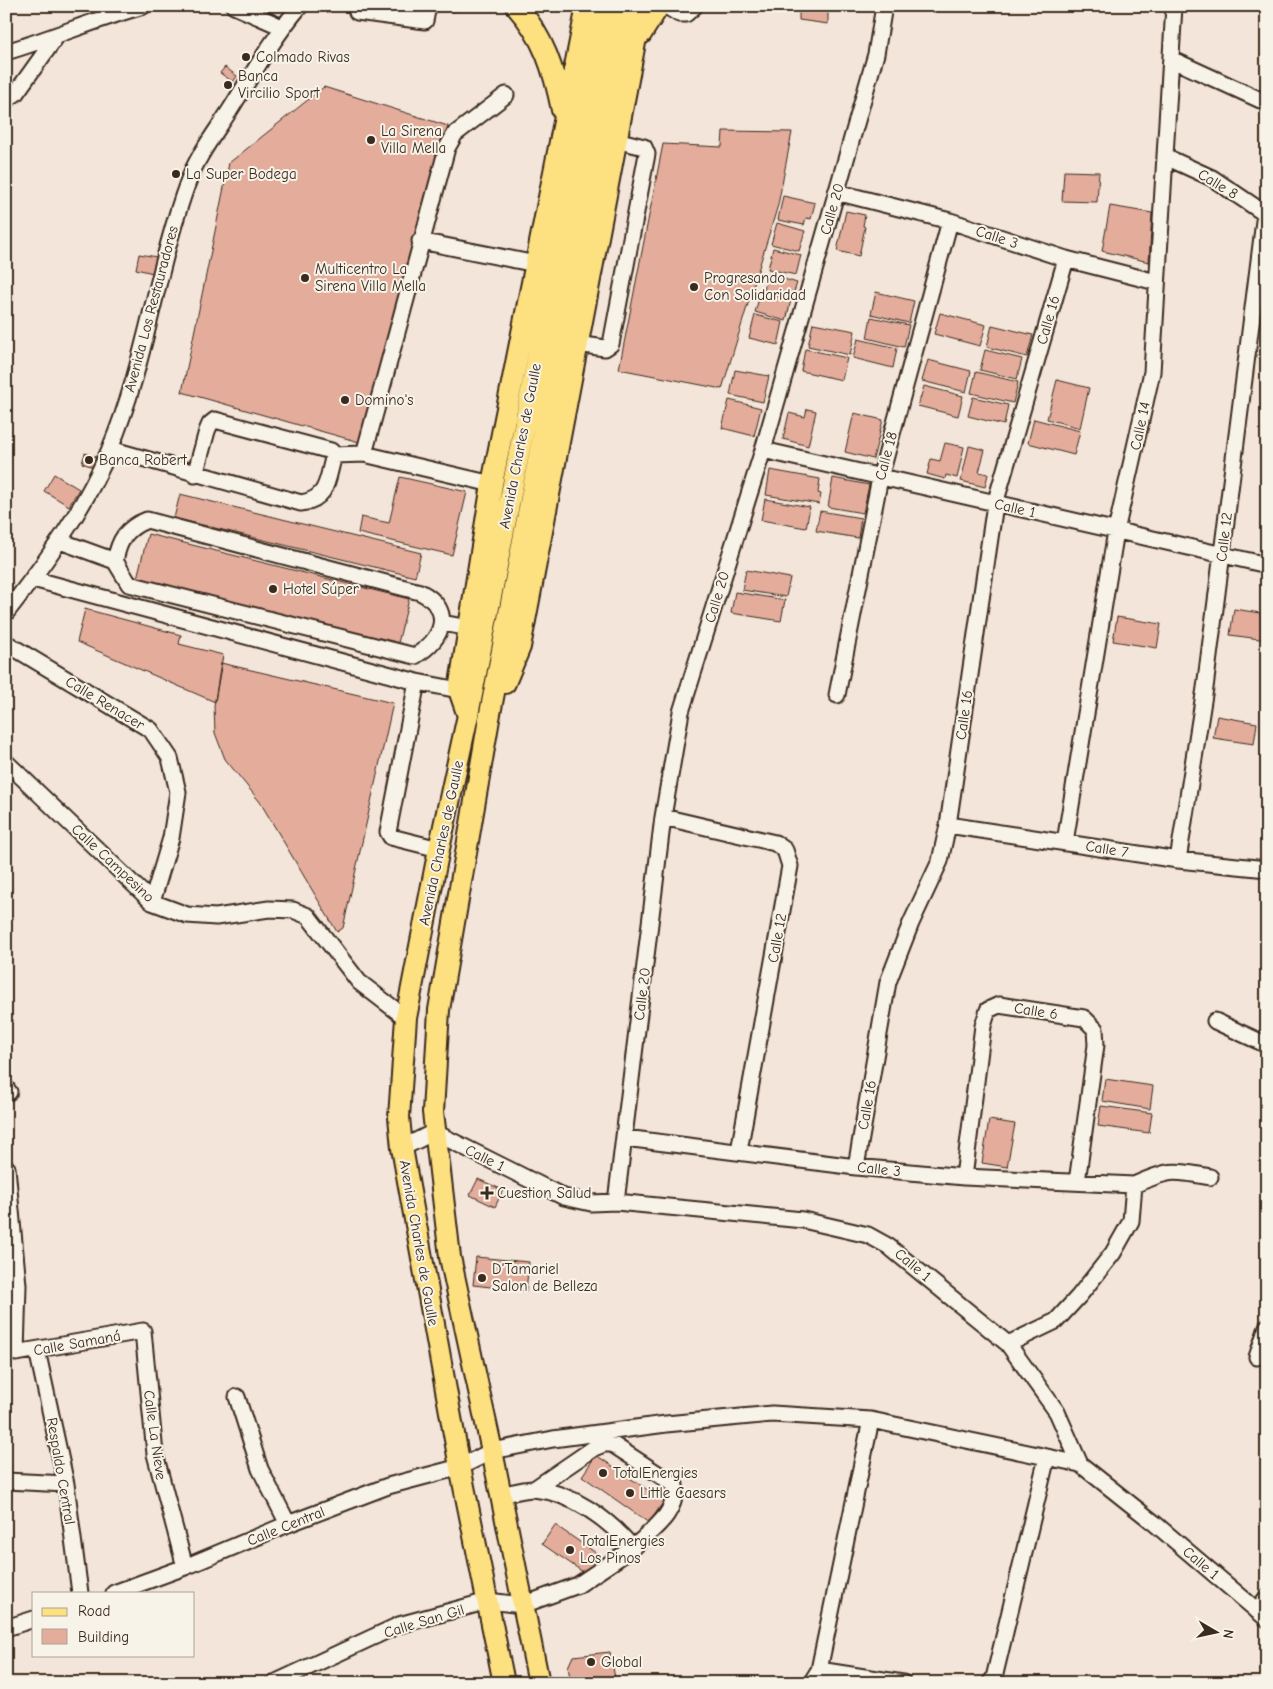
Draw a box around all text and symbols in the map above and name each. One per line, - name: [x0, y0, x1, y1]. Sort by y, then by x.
- place label: Colmado Rivas: [256, 48, 350, 66]
- marker: Colmado Rivas: [240, 51, 252, 63]
- place label: Banca Vircilio Sport: [238, 67, 320, 102]
- marker: Banca Vircilio Sport: [222, 79, 234, 91]
- place label: La Sirena Villa Mella: [381, 122, 446, 157]
- marker: La Sirena Villa Mella: [365, 134, 377, 146]
- place label: La Super Bodega: [186, 165, 297, 183]
- street label: Calle 8: [1195, 165, 1241, 203]
- marker: La Super Bodega: [170, 168, 182, 180]
- street label: Calle 20: [816, 181, 848, 237]
- street label: Calle 3: [973, 222, 1021, 252]
- street label: Avenida Los Restauradores: [120, 224, 182, 394]
- place label: Multicentro La Sirena Villa Mella: [315, 260, 426, 295]
- place label: Progresando Con Solidaridad: [704, 269, 806, 304]
- marker: Multicentro La Sirena Villa Mella: [299, 272, 311, 284]
- marker: Progresando Con Solidaridad: [688, 281, 700, 293]
- street label: Calle 16: [1032, 293, 1064, 347]
- street label: Avenida Charles de Gaulle: [495, 361, 545, 530]
- place label: Domino's: [355, 391, 414, 409]
- marker: Domino's: [339, 394, 351, 406]
- street label: Calle 14: [1126, 400, 1154, 452]
- street label: Calle 18: [871, 430, 901, 482]
- place label: Banca Robert: [99, 451, 188, 469]
- marker: Banca Robert: [83, 454, 95, 466]
- street label: Calle 1: [993, 495, 1038, 522]
- street label: Calle 12: [1212, 511, 1236, 563]
- street label: Calle 20: [701, 569, 733, 625]
- place label: Hotel Súper: [283, 580, 359, 598]
- marker: Hotel Súper: [267, 583, 279, 595]
- street label: Calle Renacer: [62, 672, 148, 734]
- street label: Calle 16: [952, 689, 976, 741]
- street label: Avenida Charles de Gaulle: [415, 758, 467, 927]
- street label: Calle Campesino: [68, 820, 158, 906]
- street label: Calle 7: [1084, 837, 1130, 861]
- street label: Calle 12: [764, 912, 790, 964]
- street label: Calle 20: [630, 967, 654, 1021]
- street label: Calle 6: [1013, 999, 1059, 1023]
- street label: Calle 16: [854, 1079, 880, 1131]
- street label: Calle 1: [462, 1141, 508, 1175]
- street label: Calle 3: [856, 1158, 902, 1180]
- street label: Avenida Charles de Gaulle: [396, 1159, 443, 1328]
- place label: Cuestion Salud: [497, 1184, 592, 1202]
- marker: Cuestion Salud: [481, 1187, 493, 1199]
- street label: Calle 1: [891, 1245, 935, 1285]
- place label: D'Tamariel Salon de Belleza: [492, 1260, 598, 1295]
- marker: D'Tamariel Salon de Belleza: [476, 1272, 488, 1284]
- street label: Calle Samaná: [32, 1326, 122, 1360]
- street label: Calle La Nieve: [140, 1389, 170, 1481]
- street label: Respaldo Central: [43, 1416, 79, 1526]
- place label: TotalEnergies: [613, 1464, 698, 1482]
- marker: TotalEnergies: [597, 1467, 609, 1479]
- place label: Little Caesars: [640, 1484, 726, 1502]
- marker: Little Caesars: [624, 1487, 636, 1499]
- street label: Calle Central: [245, 1502, 327, 1550]
- place label: TotalEnergies Los Pinos: [580, 1532, 665, 1567]
- street label: Calle 1: [1179, 1543, 1223, 1583]
- marker: TotalEnergies Los Pinos: [564, 1544, 576, 1556]
- legend: [32, 1592, 195, 1656]
- street label: Calle San Gil: [382, 1600, 466, 1642]
- text: Road: [78, 1602, 110, 1620]
- north arrow: [1190, 1606, 1240, 1656]
- text: Building: [78, 1628, 129, 1646]
- text: N: [1219, 1628, 1237, 1640]
- place label: Global: [601, 1653, 642, 1671]
- marker: Global: [585, 1656, 597, 1668]

